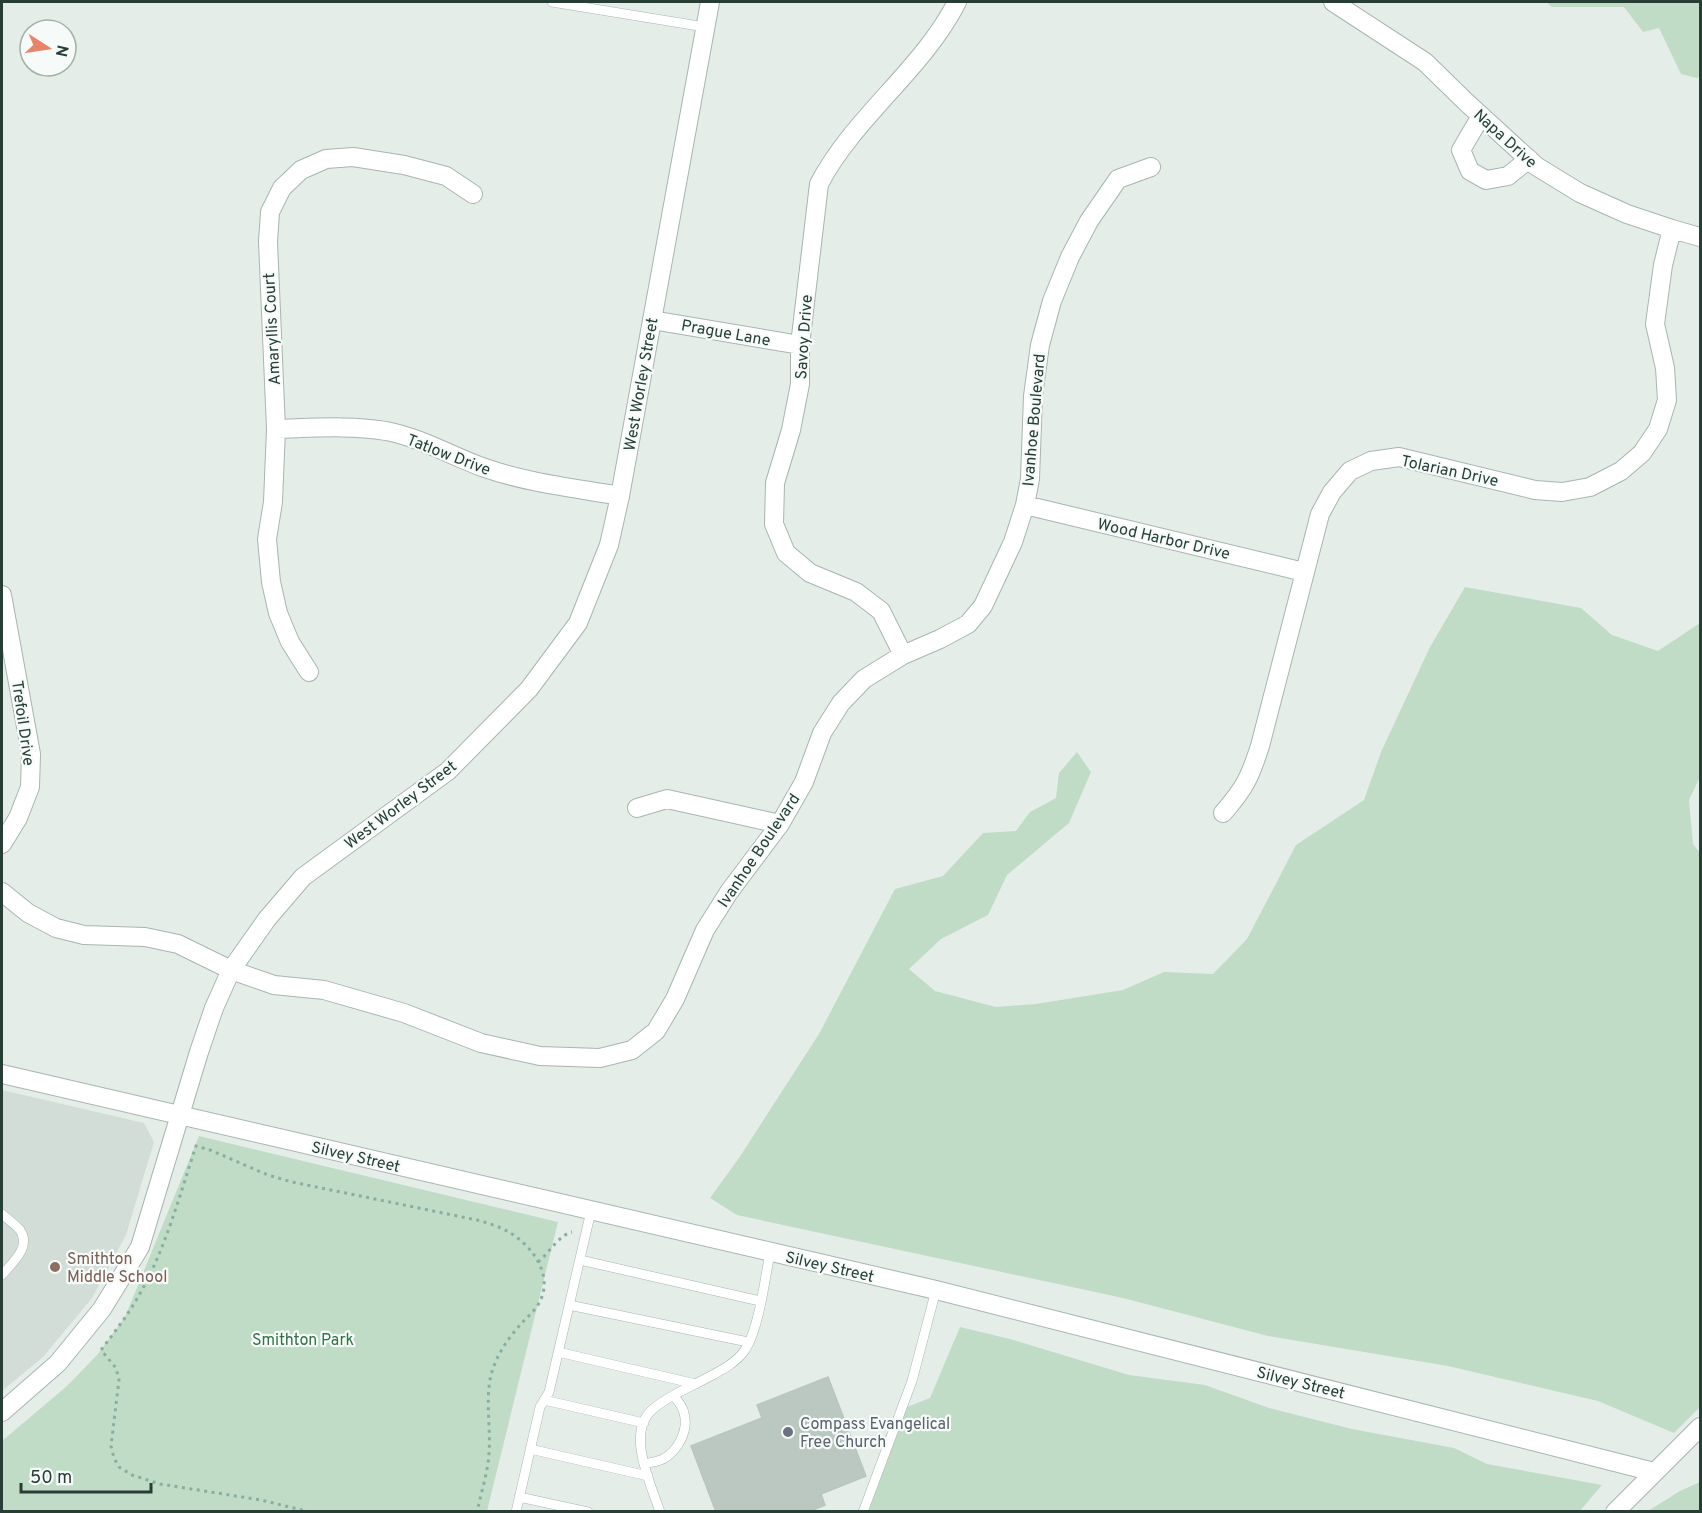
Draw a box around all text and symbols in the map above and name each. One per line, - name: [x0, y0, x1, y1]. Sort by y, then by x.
- north arrow: [18, 18, 78, 78]
- text: N: [50, 43, 72, 58]
- street label: Napa Drive: [1469, 106, 1541, 173]
- street label: Amaryllis Court: [260, 272, 286, 386]
- street label: Savoy Drive: [792, 294, 818, 380]
- street label: West Worley Street: [620, 316, 664, 453]
- street label: Prague Lane: [679, 316, 772, 352]
- street label: Ivanhoe Boulevard: [1019, 353, 1051, 487]
- street label: Tatlow Drive: [403, 431, 493, 481]
- street label: Tolarian Drive: [1399, 452, 1500, 492]
- street label: Wood Harbor Drive: [1095, 515, 1232, 565]
- street label: Trefoil Drive: [6, 679, 38, 767]
- street label: West Worley Street: [341, 757, 461, 854]
- street label: Ivanhoe Boulevard: [714, 790, 805, 912]
- street label: Silvey Street: [309, 1138, 402, 1178]
- street label: Silvey Street: [783, 1248, 876, 1288]
- place label: Smithton Middle School: [67, 1250, 167, 1288]
- marker: Smithton Middle School: [48, 1260, 62, 1274]
- park label: Smithton Park: [252, 1331, 354, 1351]
- street label: Silvey Street: [1254, 1363, 1347, 1405]
- place label: Compass Evangelical Free Church: [800, 1415, 950, 1453]
- marker: Compass Evangelical Free Church: [781, 1425, 795, 1439]
- scale bar: [21, 1456, 152, 1494]
- text: 50 m: [30, 1467, 72, 1490]

